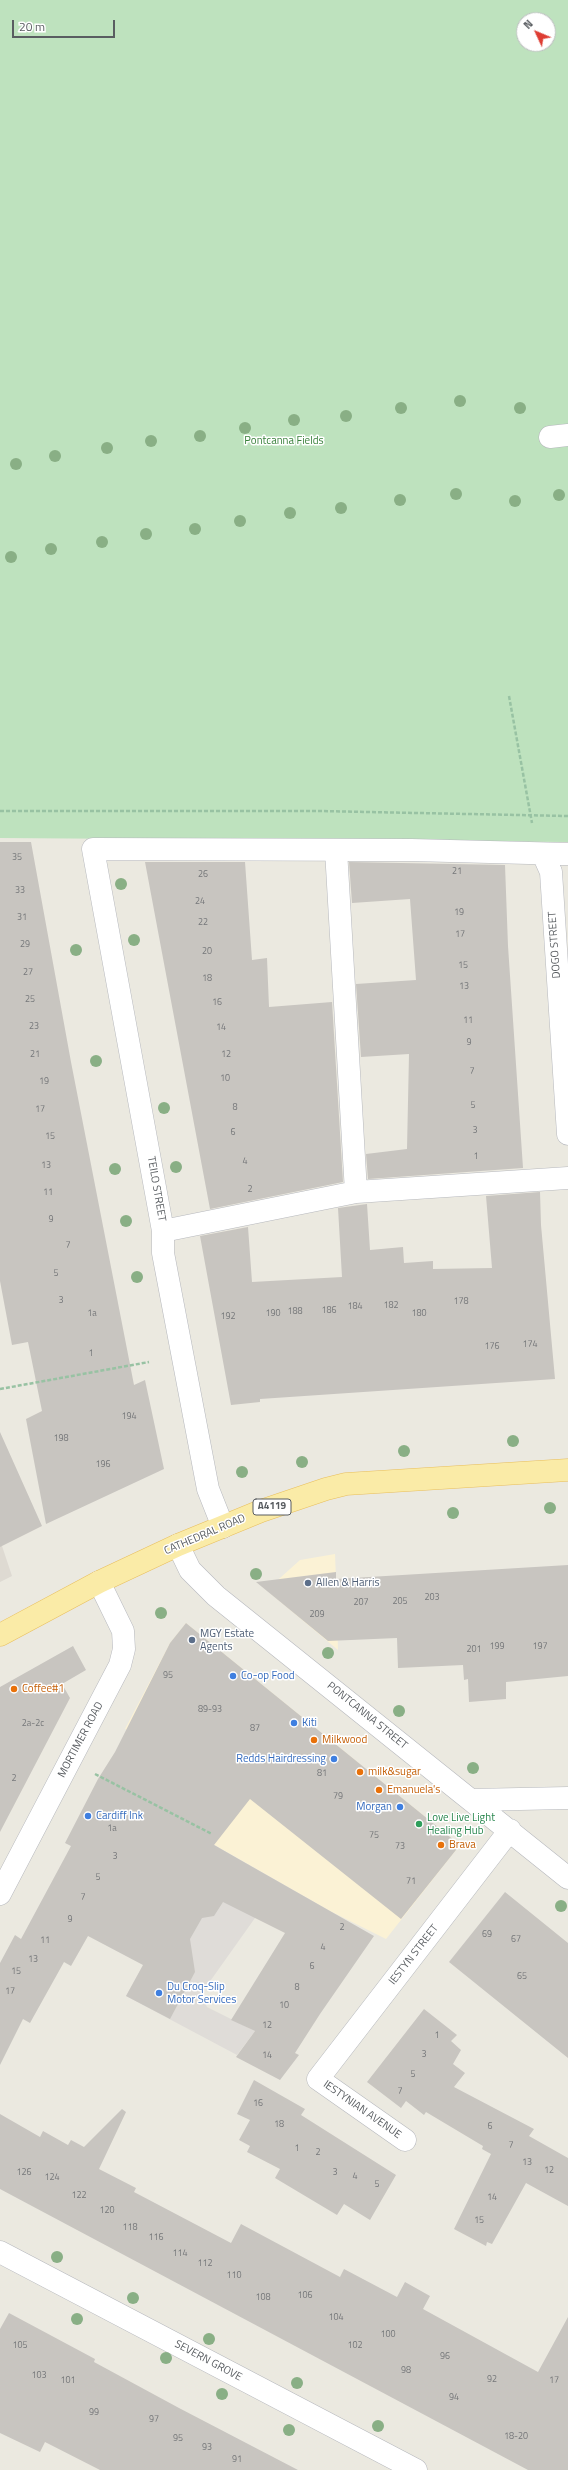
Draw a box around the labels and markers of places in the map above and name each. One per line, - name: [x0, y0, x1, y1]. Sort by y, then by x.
- place label: Allen & Harris: [316, 1576, 380, 1590]
- marker: Allen & Harris: [303, 1578, 313, 1588]
- place label: MGY Estate Agents: [200, 1627, 254, 1653]
- marker: MGY Estate Agents: [187, 1635, 197, 1645]
- place label: Co-op Food: [241, 1669, 295, 1683]
- marker: Co-op Food: [228, 1671, 238, 1681]
- place label: Coffee#1: [22, 1682, 64, 1696]
- marker: Coffee#1: [9, 1684, 19, 1694]
- place label: Kiti: [302, 1716, 317, 1730]
- marker: Kiti: [289, 1718, 299, 1728]
- place label: Milkwood: [322, 1733, 367, 1747]
- marker: Milkwood: [309, 1735, 319, 1745]
- place label: Redds Hairdressing: [236, 1752, 326, 1766]
- marker: Redds Hairdressing: [329, 1754, 339, 1764]
- place label: milk&sugar: [368, 1765, 421, 1779]
- marker: milk&sugar: [355, 1767, 365, 1777]
- place label: Emanuela's: [387, 1783, 440, 1797]
- marker: Emanuela's: [374, 1785, 384, 1795]
- place label: Morgan: [356, 1800, 392, 1814]
- marker: Morgan: [395, 1802, 405, 1812]
- place label: Cardiff Ink: [96, 1809, 143, 1823]
- marker: Cardiff Ink: [83, 1811, 93, 1821]
- place label: Love Live Light Healing Hub: [427, 1811, 495, 1837]
- marker: Love Live Light Healing Hub: [414, 1819, 424, 1829]
- place label: Brava: [449, 1838, 476, 1852]
- marker: Brava: [436, 1840, 446, 1850]
- place label: Du Croq-Slip Motor Services: [167, 1980, 236, 2006]
- marker: Du Croq-Slip Motor Services: [154, 1988, 164, 1998]

